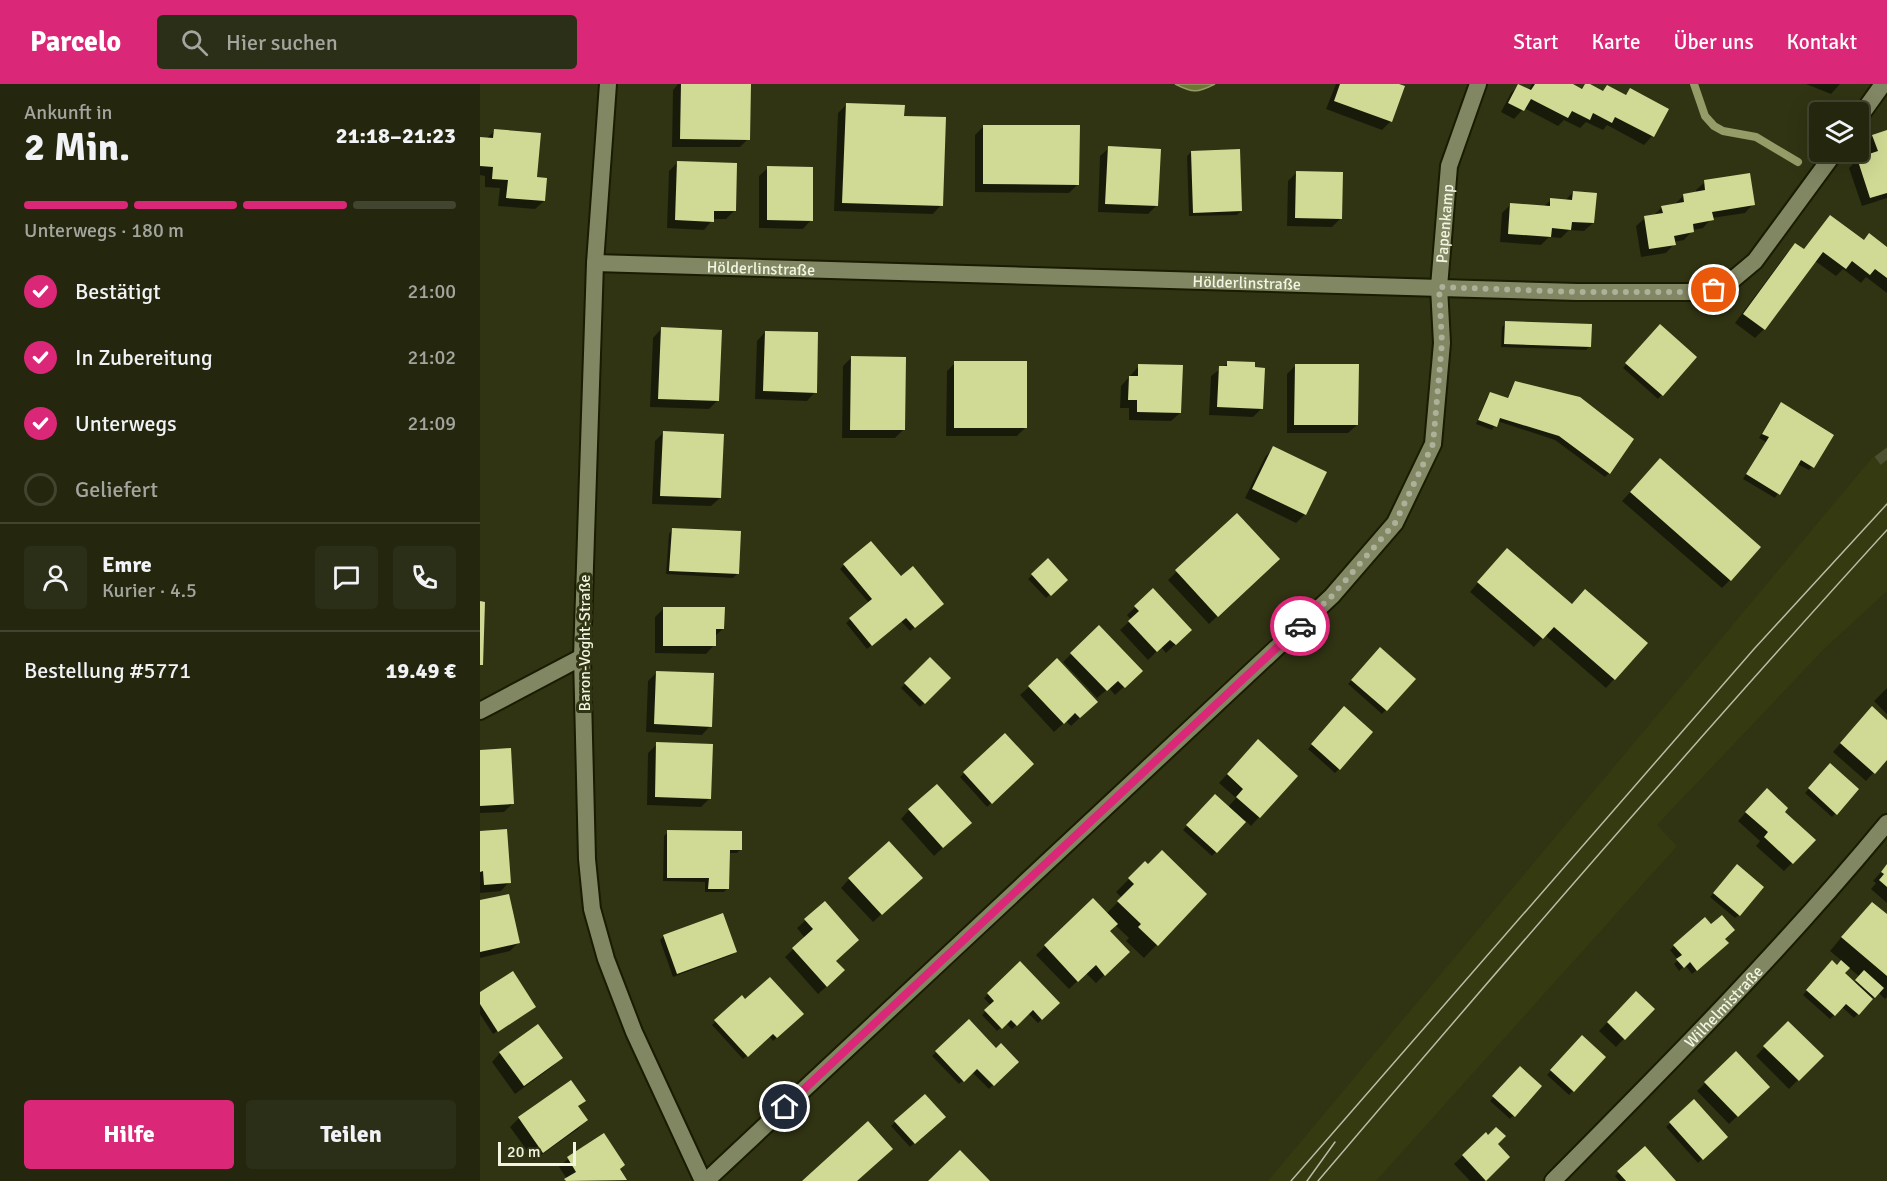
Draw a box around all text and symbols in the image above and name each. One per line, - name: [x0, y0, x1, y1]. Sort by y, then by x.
- search box: [157, 15, 577, 69]
- text: Parcelo: [30, 25, 121, 59]
- icon: search: [178, 26, 211, 59]
- text: Hier suchen: [226, 29, 338, 56]
- text: Start: [1513, 29, 1558, 55]
- text: Karte: [1591, 29, 1640, 55]
- text: Über uns: [1673, 29, 1754, 55]
- text: Kontakt: [1787, 29, 1857, 55]
- text: Ankunft in: [24, 100, 112, 125]
- map controls: [1809, 102, 1869, 162]
- button: layers: [1809, 102, 1869, 162]
- text: 21:18–21:23: [336, 122, 456, 149]
- text: 2 Min.: [24, 123, 130, 171]
- street label: Papenkamp: [1432, 183, 1458, 264]
- text: Unterwegs · 180 m: [24, 218, 184, 243]
- street label: Hölderlinstraße: [706, 257, 815, 280]
- pin: [1688, 264, 1739, 315]
- street label: Hölderlinstraße: [1192, 272, 1301, 295]
- icon: bag: [1697, 273, 1730, 306]
- icon: check: [24, 275, 57, 308]
- text: Bestätigt: [75, 278, 161, 305]
- text: 21:00: [407, 279, 456, 304]
- icon: check: [24, 341, 57, 374]
- text: In Zubereitung: [75, 344, 213, 371]
- text: 21:02: [407, 345, 456, 370]
- icon: check: [24, 407, 57, 440]
- text: Unterwegs: [75, 410, 177, 437]
- text: 21:09: [407, 411, 456, 436]
- text: Geliefert: [75, 476, 158, 503]
- button: person: [24, 546, 87, 609]
- button: chat: [315, 546, 378, 609]
- button: phone: [393, 546, 456, 609]
- text: Emre: [102, 551, 152, 578]
- street label: Baron-Voght-Straße: [575, 575, 595, 711]
- text: Kurier · 4.5: [102, 578, 197, 603]
- courier: [1270, 596, 1330, 656]
- icon: car: [1284, 610, 1317, 643]
- text: Bestellung #5771: [24, 657, 191, 684]
- text: 19.49 €: [385, 657, 456, 684]
- street label: Wilhelmistraße: [1680, 962, 1768, 1052]
- pin: [759, 1081, 810, 1132]
- icon: home: [768, 1090, 801, 1123]
- button: Hilfe: [24, 1100, 234, 1169]
- button: Teilen: [246, 1100, 456, 1169]
- scale bar: [498, 1139, 576, 1166]
- text: 20 m: [507, 1142, 541, 1162]

